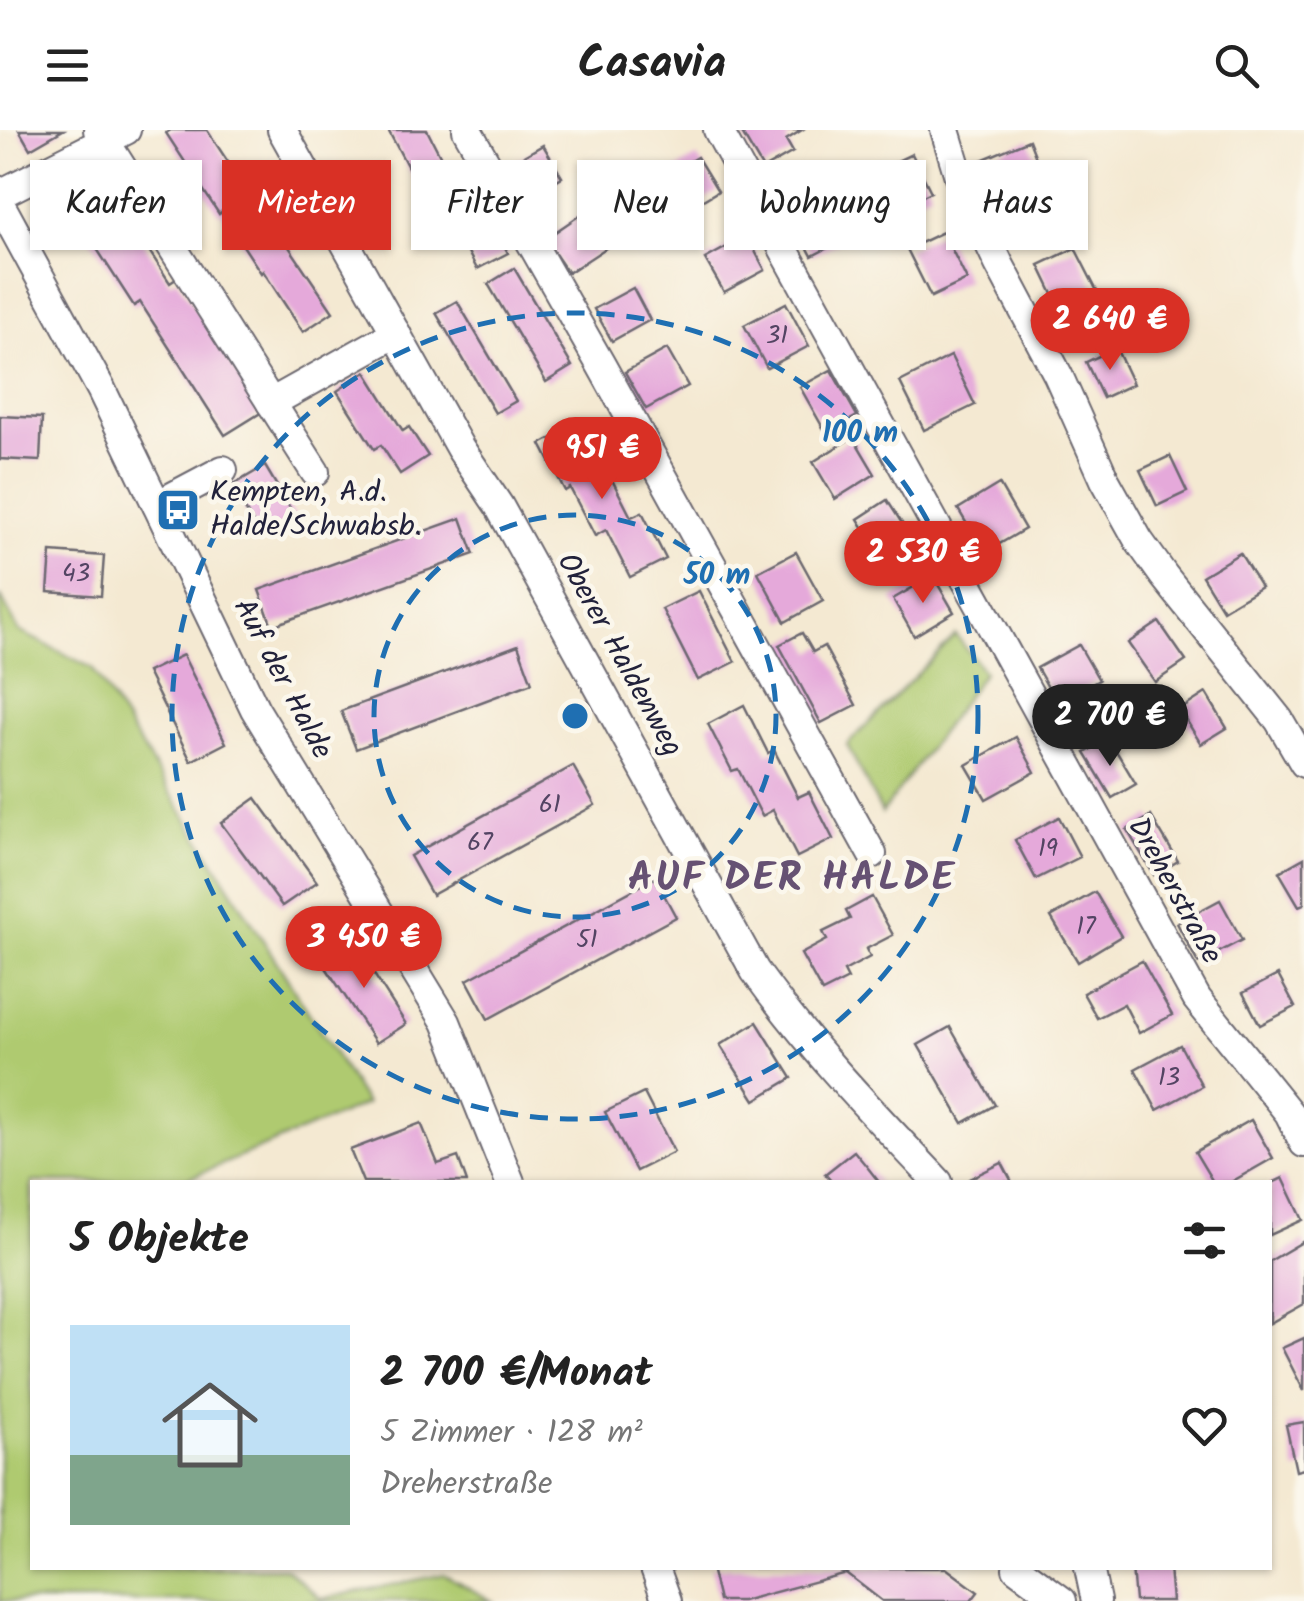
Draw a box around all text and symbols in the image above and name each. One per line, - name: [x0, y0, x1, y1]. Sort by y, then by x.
- text: Casavia: [578, 29, 726, 101]
- icon: menu: [40, 38, 95, 93]
- icon: search: [1209, 38, 1264, 93]
- chip: Kaufen: [30, 160, 202, 250]
- chip: Mieten: [222, 160, 391, 250]
- chip: Filter: [411, 160, 557, 250]
- chip: Neu: [577, 160, 704, 250]
- chip: Wohnung: [724, 160, 926, 250]
- chip: Haus: [946, 160, 1088, 250]
- pin: 2 640 €: [1018, 288, 1202, 373]
- text: 2 640 €: [1053, 295, 1167, 346]
- house number: 31: [766, 316, 788, 356]
- text: 100 m: [822, 410, 898, 458]
- pin: 951 €: [532, 417, 672, 502]
- text: 951 €: [565, 424, 639, 475]
- place label: Kempten, A.d. Halde/Schwabsb.: [210, 469, 422, 551]
- bus stop icon: Kempten, A.d. Halde/Schwabsb.: [155, 487, 201, 533]
- pin: 2 530 €: [831, 521, 1015, 606]
- text: 2 530 €: [866, 528, 980, 579]
- street label: Oberer Haldenweg: [543, 544, 695, 766]
- text: 50 m: [683, 552, 750, 600]
- house number: 43: [62, 554, 90, 594]
- street label: Auf der Halde: [219, 590, 345, 768]
- pin: 2 700 €: [1018, 684, 1202, 769]
- text: 2 700 €: [1054, 691, 1166, 742]
- centre of rings: [557, 698, 593, 734]
- house number: 61: [539, 785, 561, 825]
- street label: Dreherstraße: [1114, 809, 1234, 973]
- house number: 67: [467, 823, 494, 863]
- house number: 19: [1038, 829, 1058, 869]
- district label: AUF DER HALDE: [628, 847, 956, 911]
- pin: 3 450 €: [272, 906, 456, 991]
- house number: 17: [1076, 907, 1097, 947]
- text: 3 450 €: [308, 913, 420, 964]
- house number: 51: [576, 920, 598, 960]
- house number: 13: [1158, 1058, 1180, 1098]
- text: 5 Objekte: [70, 1207, 249, 1274]
- icon: filters: [1177, 1213, 1232, 1268]
- text: 2 700 €/Monat: [380, 1341, 653, 1408]
- icon: home: [150, 1365, 270, 1485]
- icon: heart: [1177, 1398, 1232, 1453]
- text: 5 Zimmer · 128 m²: [380, 1408, 643, 1459]
- text: Dreherstraße: [380, 1459, 553, 1510]

